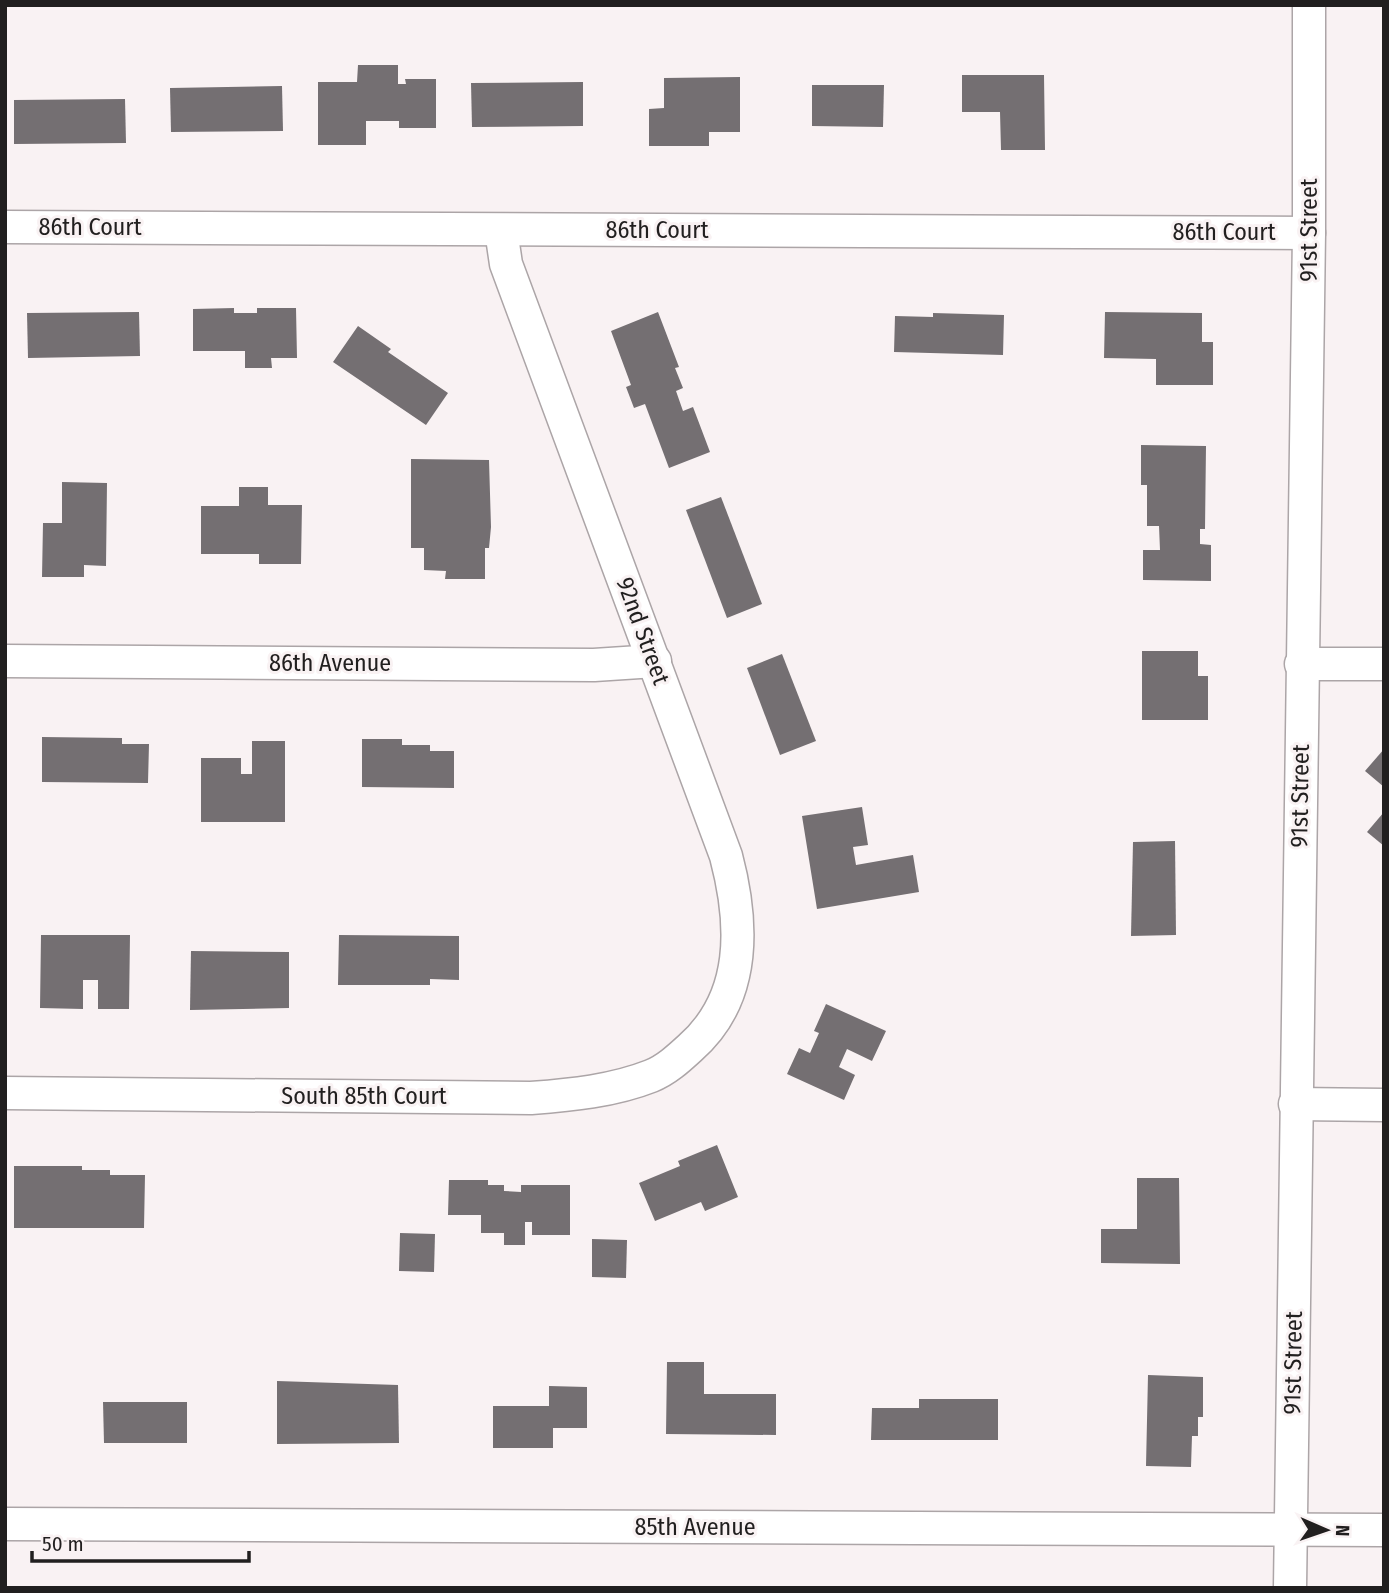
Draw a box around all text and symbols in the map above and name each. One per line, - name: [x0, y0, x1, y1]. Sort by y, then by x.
- street label: 91st Street: [1295, 178, 1323, 282]
- street label: 86th Court: [38, 213, 142, 241]
- street label: 86th Court: [605, 216, 709, 244]
- street label: 86th Court: [1172, 218, 1276, 246]
- street label: 92nd Street: [611, 574, 675, 689]
- street label: 86th Avenue: [269, 649, 391, 677]
- street label: 91st Street: [1285, 744, 1315, 848]
- street label: South 85th Court: [281, 1082, 447, 1110]
- street label: 91st Street: [1278, 1311, 1308, 1415]
- north arrow: [1291, 1495, 1361, 1565]
- street label: 85th Avenue: [634, 1513, 756, 1541]
- scale bar: [32, 1520, 248, 1564]
- text: N: [1331, 1524, 1354, 1537]
- text: 50 m: [42, 1531, 84, 1557]

